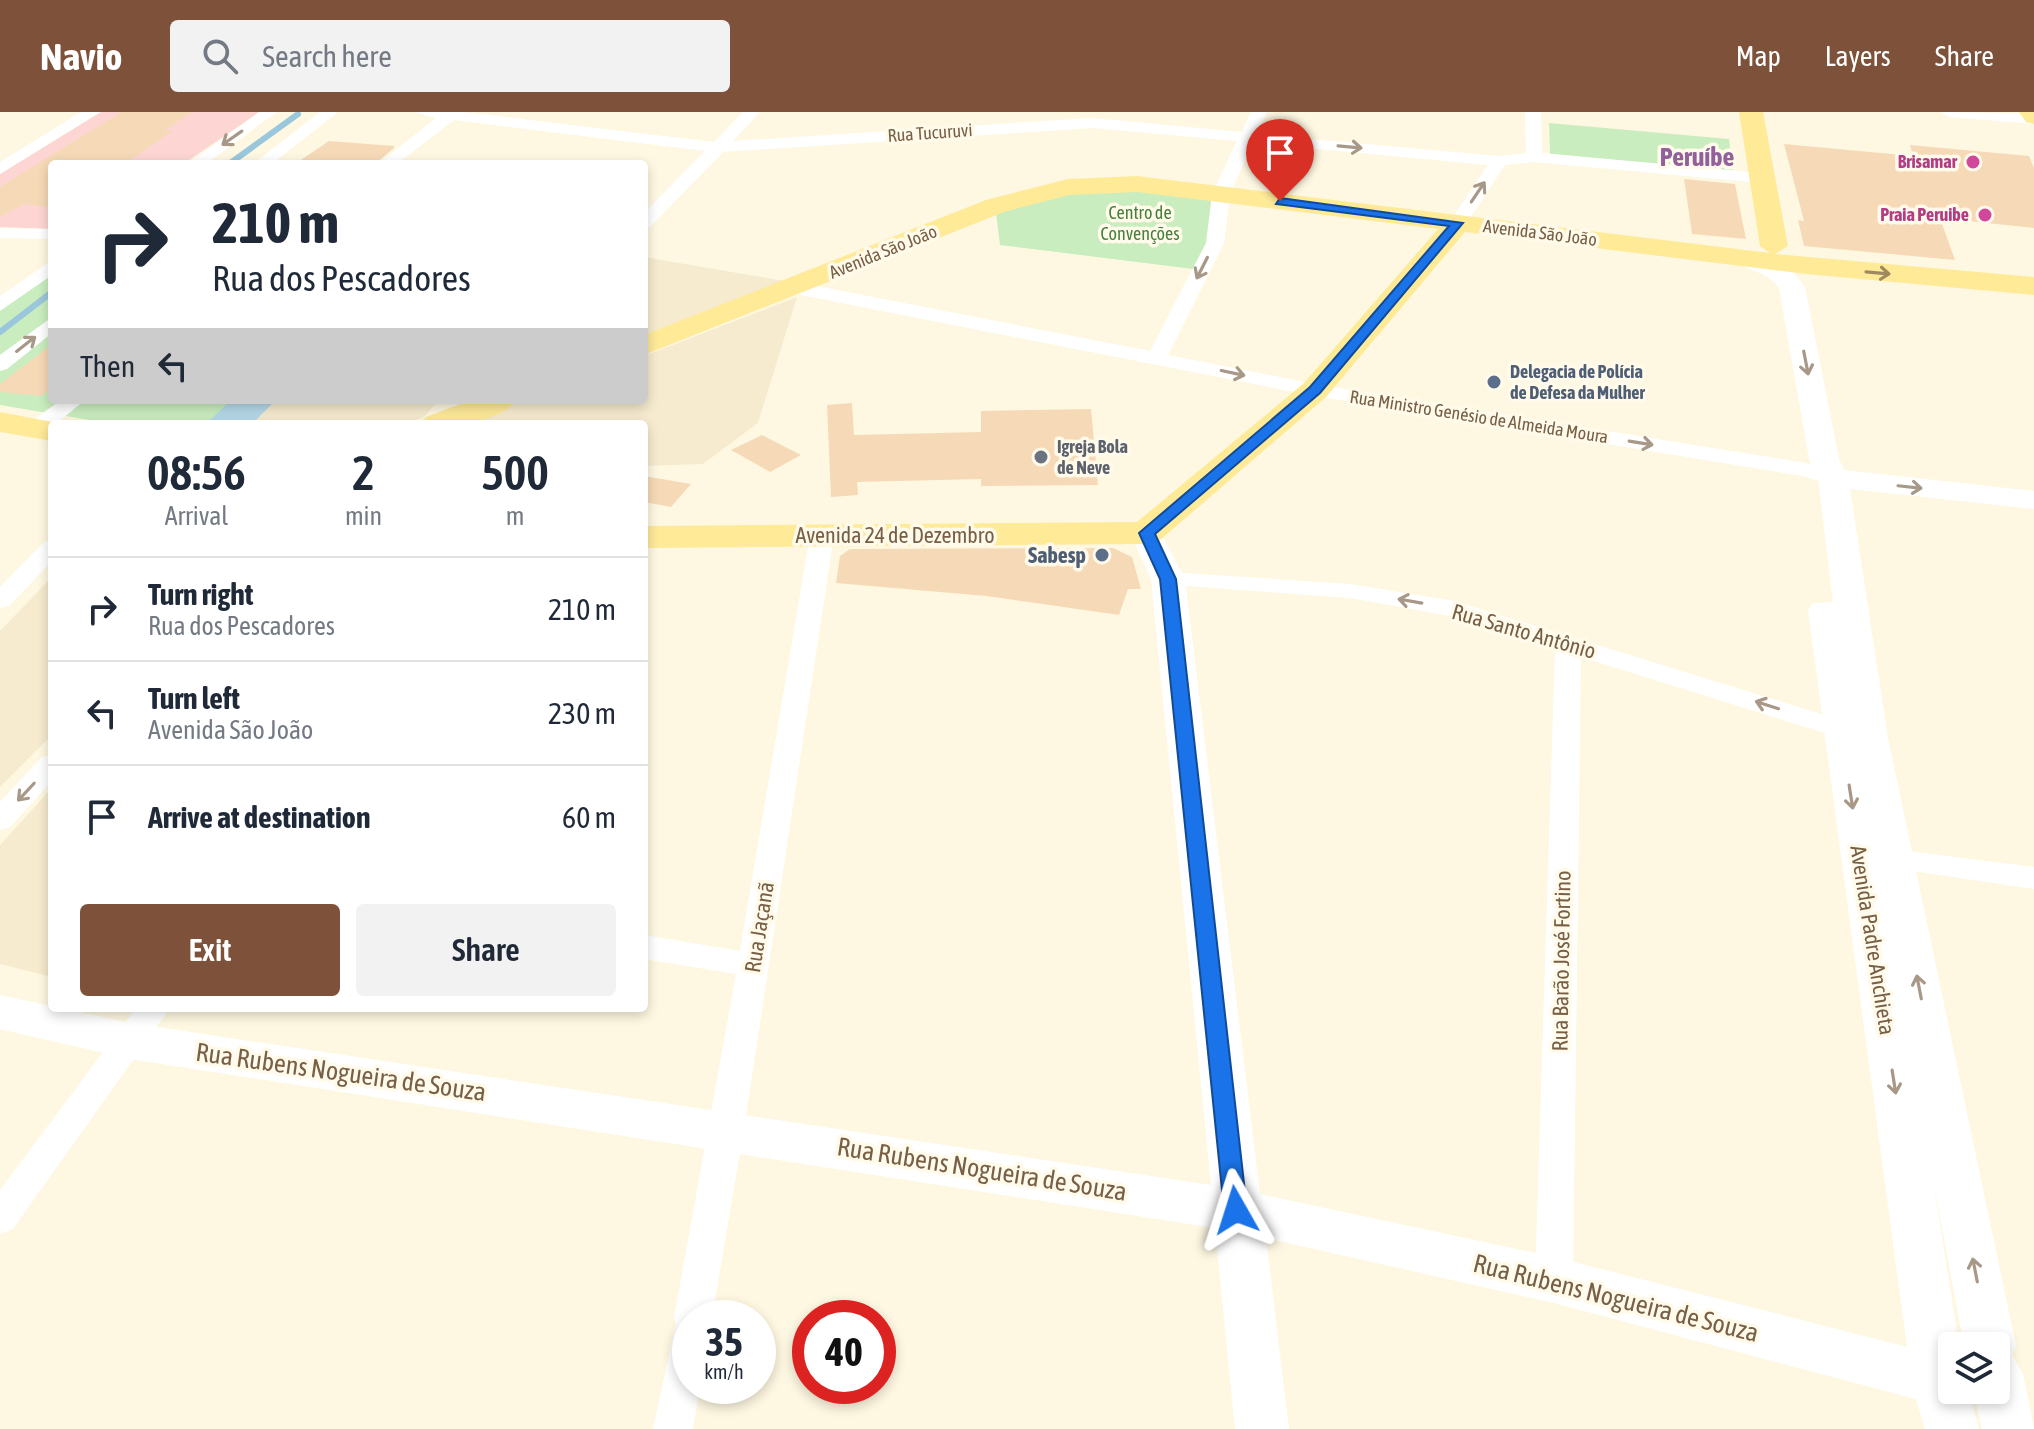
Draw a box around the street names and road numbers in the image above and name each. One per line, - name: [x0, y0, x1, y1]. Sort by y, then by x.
- street label: Rua Tucuruvi: [887, 119, 973, 146]
- street label: Avenida São João: [1482, 215, 1598, 250]
- street label: Avenida São João: [826, 220, 940, 283]
- street label: Rua Ministro Genésio de Almeida Moura: [1348, 386, 1610, 447]
- street label: Avenida 24 de Dezembro: [795, 522, 995, 548]
- street label: Rua Santo Antônio: [1449, 598, 1599, 664]
- street label: Avenida Padre Anchieta: [1845, 843, 1901, 1037]
- street label: Rua Barão José Fortino: [1546, 870, 1576, 1052]
- street label: Rua Jaçanã: [739, 880, 779, 974]
- street label: Rua Rubens Nogueira de Souza: [194, 1037, 488, 1107]
- street label: Rua Rubens Nogueira de Souza: [835, 1131, 1129, 1207]
- street label: Rua Rubens Nogueira de Souza: [1470, 1248, 1762, 1348]

